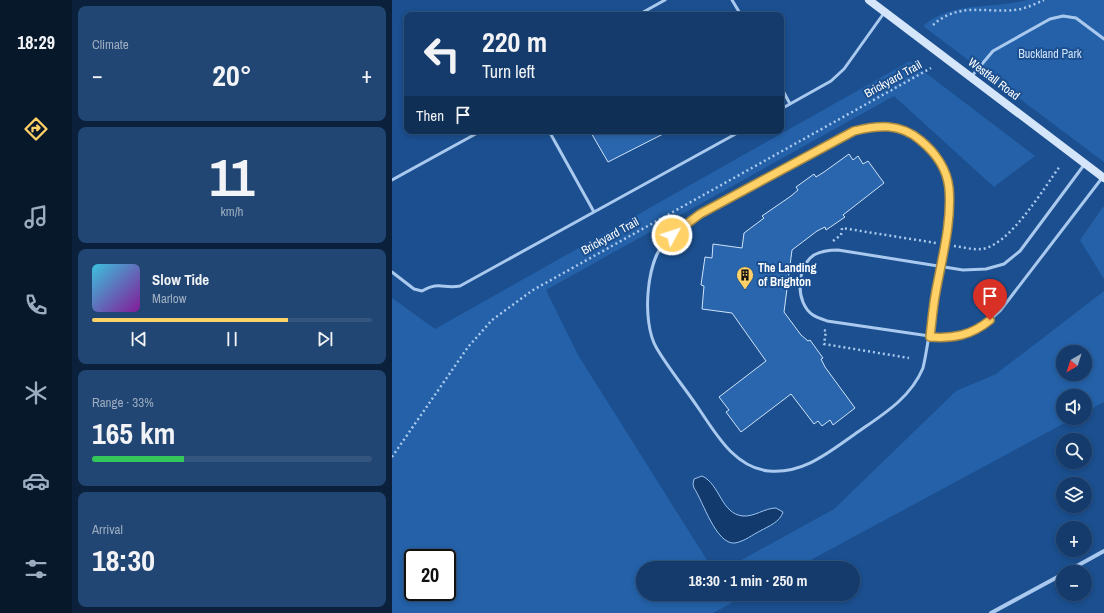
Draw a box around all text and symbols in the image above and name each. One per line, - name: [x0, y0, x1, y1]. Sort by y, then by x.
- text: 220 m: [482, 23, 547, 61]
- icon: left: [416, 28, 468, 80]
- text: 18:29: [17, 30, 55, 55]
- text: Climate: [92, 36, 129, 53]
- park label: Buckland Park: [1018, 46, 1082, 62]
- street label: Westfall Road: [965, 54, 1023, 104]
- text: 20°: [212, 55, 252, 95]
- street label: Brickyard Trail: [861, 57, 925, 101]
- text: Turn left: [482, 59, 535, 84]
- text: −: [92, 60, 103, 90]
- text: +: [361, 60, 372, 90]
- icon: arrive: [452, 104, 474, 126]
- text: Then: [416, 105, 444, 126]
- icon: directions: [22, 115, 50, 143]
- text: 11: [209, 142, 255, 212]
- icon: music: [22, 203, 50, 231]
- text: km/h: [220, 203, 244, 220]
- street label: Brickyard Trail: [578, 214, 642, 258]
- position arrow: [651, 214, 693, 256]
- place label: The Landing of Brighton: [758, 260, 817, 290]
- building icon: The Landing of Brighton: [735, 265, 755, 290]
- text: Slow Tide: [152, 269, 209, 290]
- pin: [973, 279, 1007, 320]
- icon: arrive: [979, 285, 1001, 307]
- text: Marlow: [152, 290, 186, 307]
- icon: phone: [22, 291, 50, 319]
- icon: previous: [128, 328, 150, 350]
- icon: pause: [221, 328, 243, 350]
- icon: next: [314, 328, 336, 350]
- north arrow: [1056, 345, 1092, 381]
- map controls: [1056, 345, 1092, 601]
- icon: climate: [22, 379, 50, 407]
- button: sound: [1056, 389, 1092, 425]
- text: Range · 33%: [92, 394, 154, 411]
- text: 165 km: [92, 413, 175, 453]
- button: search: [1056, 433, 1092, 469]
- icon: car: [22, 467, 50, 495]
- button: layers: [1056, 477, 1092, 513]
- text: Arrival: [92, 521, 123, 538]
- button: +: [1056, 521, 1092, 557]
- text: 18:30: [92, 540, 155, 580]
- speed limit sign: 20: [404, 549, 456, 601]
- icon: filters: [22, 555, 50, 583]
- button: −: [1056, 565, 1092, 601]
- text: 18:30 · 1 min · 250 m: [689, 570, 807, 591]

